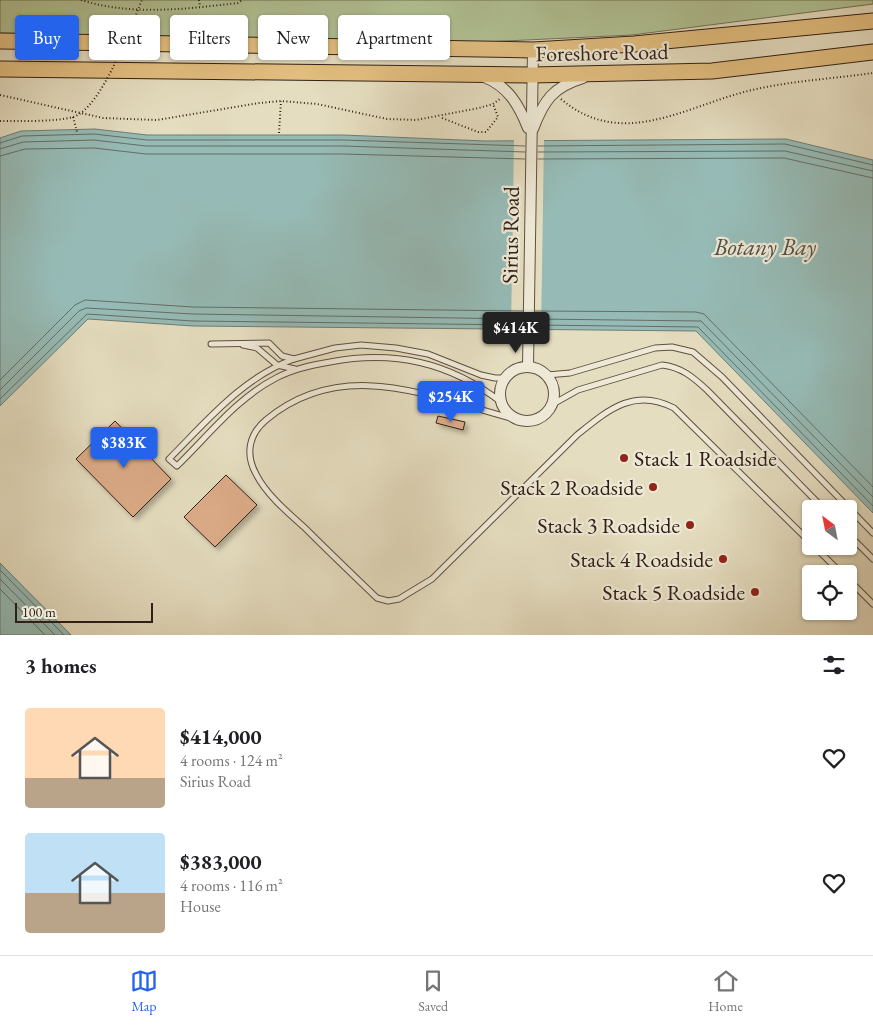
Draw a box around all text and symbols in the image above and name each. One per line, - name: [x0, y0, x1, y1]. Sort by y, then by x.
- chip: Buy: [15, 15, 79, 60]
- chip: Rent: [89, 15, 160, 60]
- chip: Filters: [170, 15, 248, 60]
- chip: New: [258, 15, 328, 60]
- chip: Apartment: [338, 15, 450, 60]
- street label: Foreshore Road: [535, 37, 670, 68]
- street label: Sirius Road: [495, 185, 526, 284]
- water label: Botany Bay: [713, 231, 817, 262]
- pin: $414K: [481, 312, 551, 354]
- text: $414K: [494, 317, 538, 338]
- pin: $254K: [416, 380, 486, 423]
- text: $254K: [429, 386, 473, 407]
- pin: $383K: [89, 426, 159, 469]
- text: $383K: [102, 432, 146, 453]
- place label: Stack 1 Roadside: [634, 444, 777, 473]
- marker: Stack 1 Roadside: [618, 452, 630, 464]
- place label: Stack 2 Roadside: [500, 473, 643, 502]
- marker: Stack 2 Roadside: [647, 481, 659, 493]
- north arrow: [802, 500, 858, 555]
- map controls: [802, 500, 857, 620]
- place label: Stack 3 Roadside: [537, 511, 680, 540]
- marker: Stack 3 Roadside: [684, 519, 696, 531]
- place label: Stack 4 Roadside: [570, 545, 713, 574]
- marker: Stack 4 Roadside: [717, 553, 729, 565]
- button: locate: [802, 565, 857, 620]
- place label: Stack 5 Roadside: [602, 578, 745, 607]
- marker: Stack 5 Roadside: [749, 586, 761, 598]
- scale bar: [15, 600, 152, 623]
- text: 100 m: [22, 603, 56, 621]
- icon: filters: [820, 651, 848, 679]
- text: 3 homes: [25, 652, 97, 679]
- text: $414,000: [180, 723, 262, 750]
- icon: home: [65, 728, 125, 788]
- icon: heart: [820, 744, 848, 772]
- text: 4 rooms · 124 m²: [180, 750, 283, 771]
- text: Sirius Road: [180, 771, 251, 792]
- text: $383,000: [180, 848, 262, 875]
- icon: home: [65, 853, 125, 913]
- icon: heart: [820, 869, 848, 897]
- text: 4 rooms · 116 m²: [180, 875, 283, 896]
- text: House: [180, 896, 221, 917]
- tab: Map: [130, 967, 158, 1015]
- tab: Saved: [418, 967, 448, 1015]
- tab: Home: [708, 967, 743, 1015]

